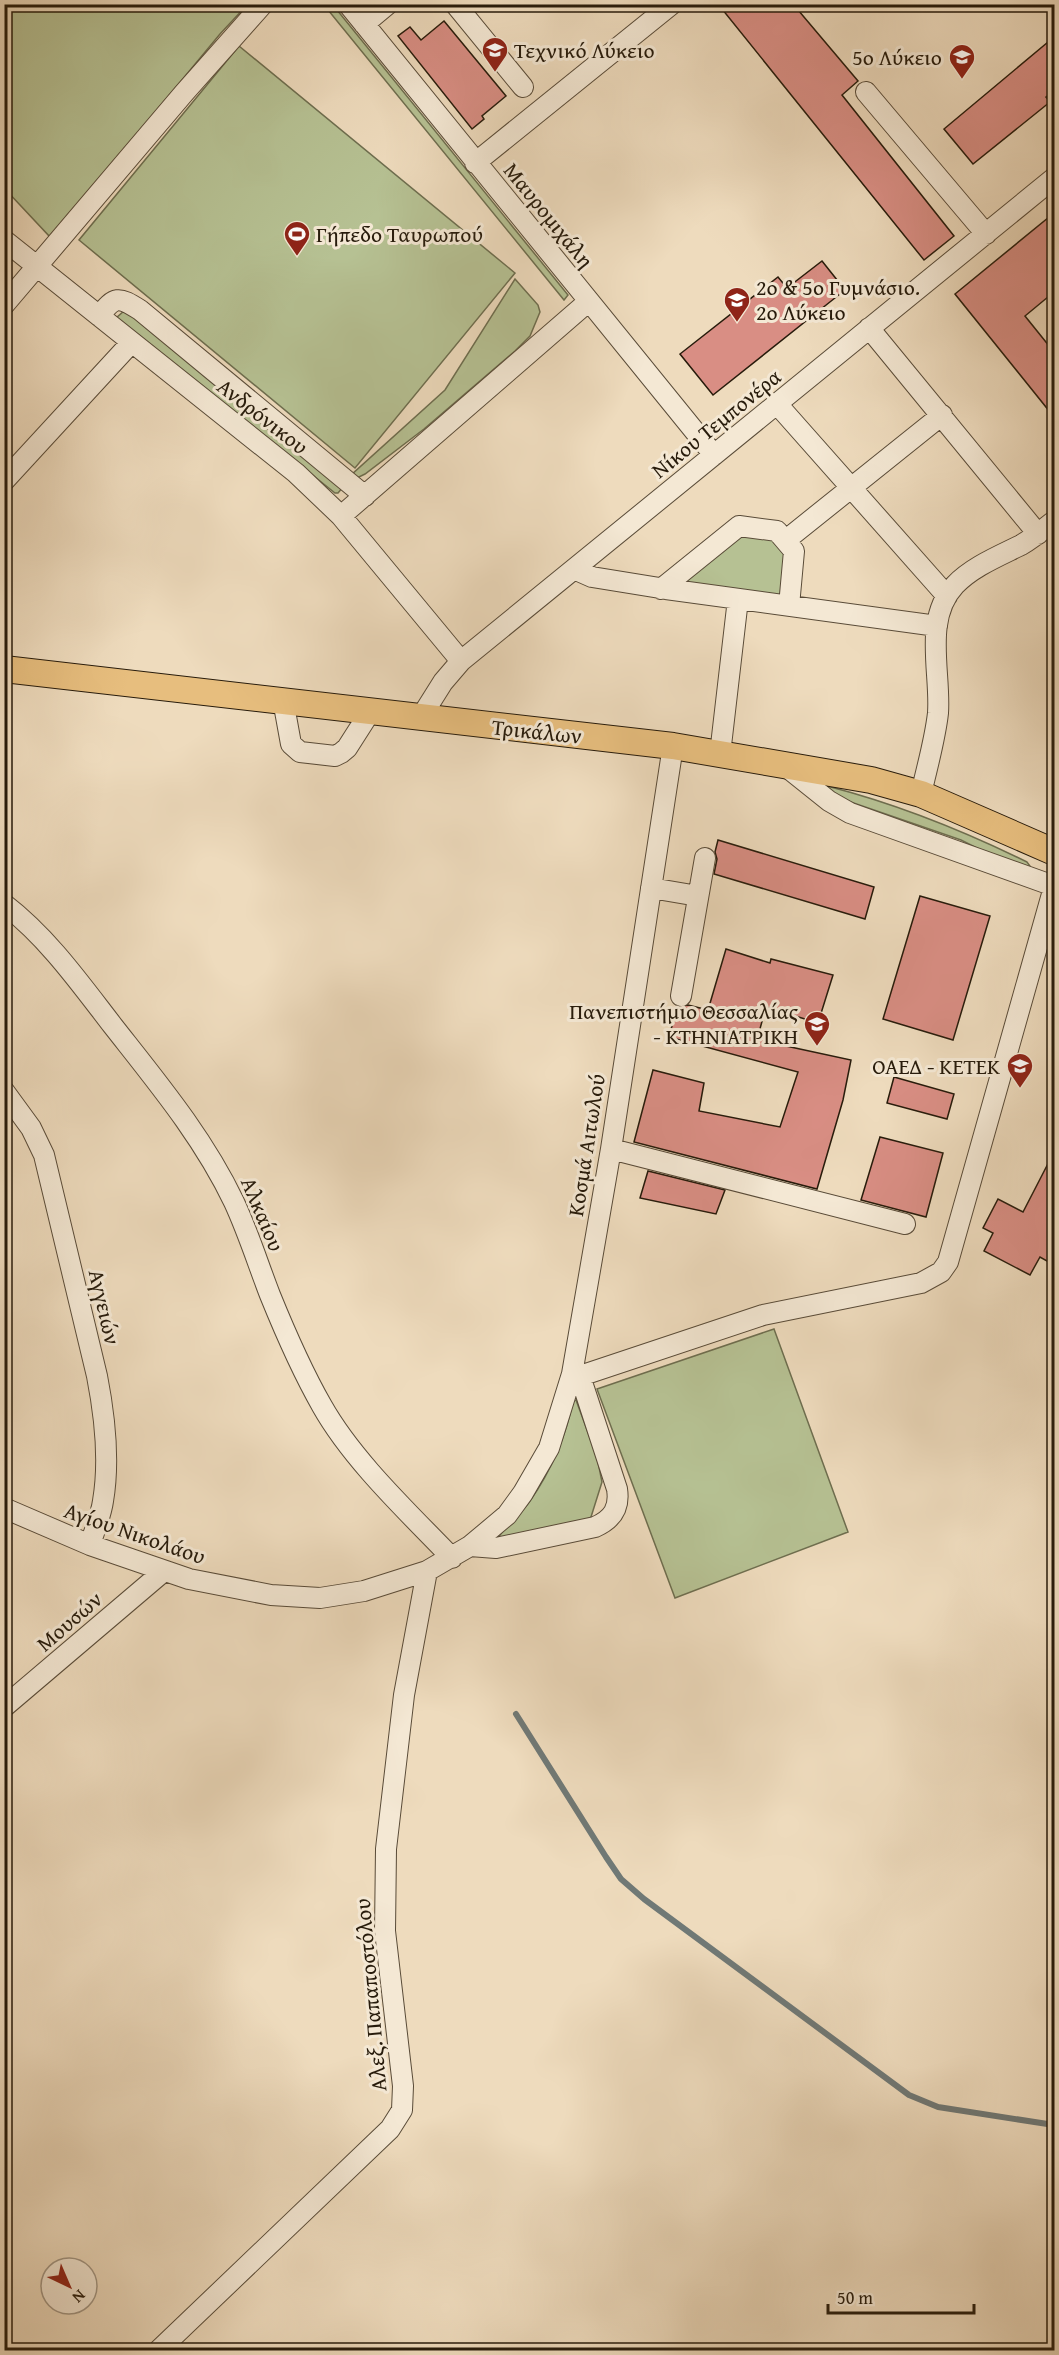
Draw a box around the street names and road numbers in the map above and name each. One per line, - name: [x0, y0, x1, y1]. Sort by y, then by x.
- street label: Μαυρομιχάλη: [496, 155, 602, 275]
- street label: Νίκου Τεμπονέρα: [644, 361, 788, 485]
- street label: Ανδρόνικου: [211, 370, 315, 462]
- street label: Τρικάλων: [490, 710, 584, 752]
- street label: Κοσμά Αιτωλού: [559, 1071, 613, 1219]
- street label: Αλκαίου: [233, 1172, 293, 1256]
- street label: Αγγειών: [81, 1266, 129, 1348]
- street label: Αγίου Νικολάου: [60, 1494, 210, 1572]
- street label: Μουσών: [29, 1583, 109, 1659]
- street label: Αλεξ. Παπαποστόλου: [346, 1897, 394, 2093]

